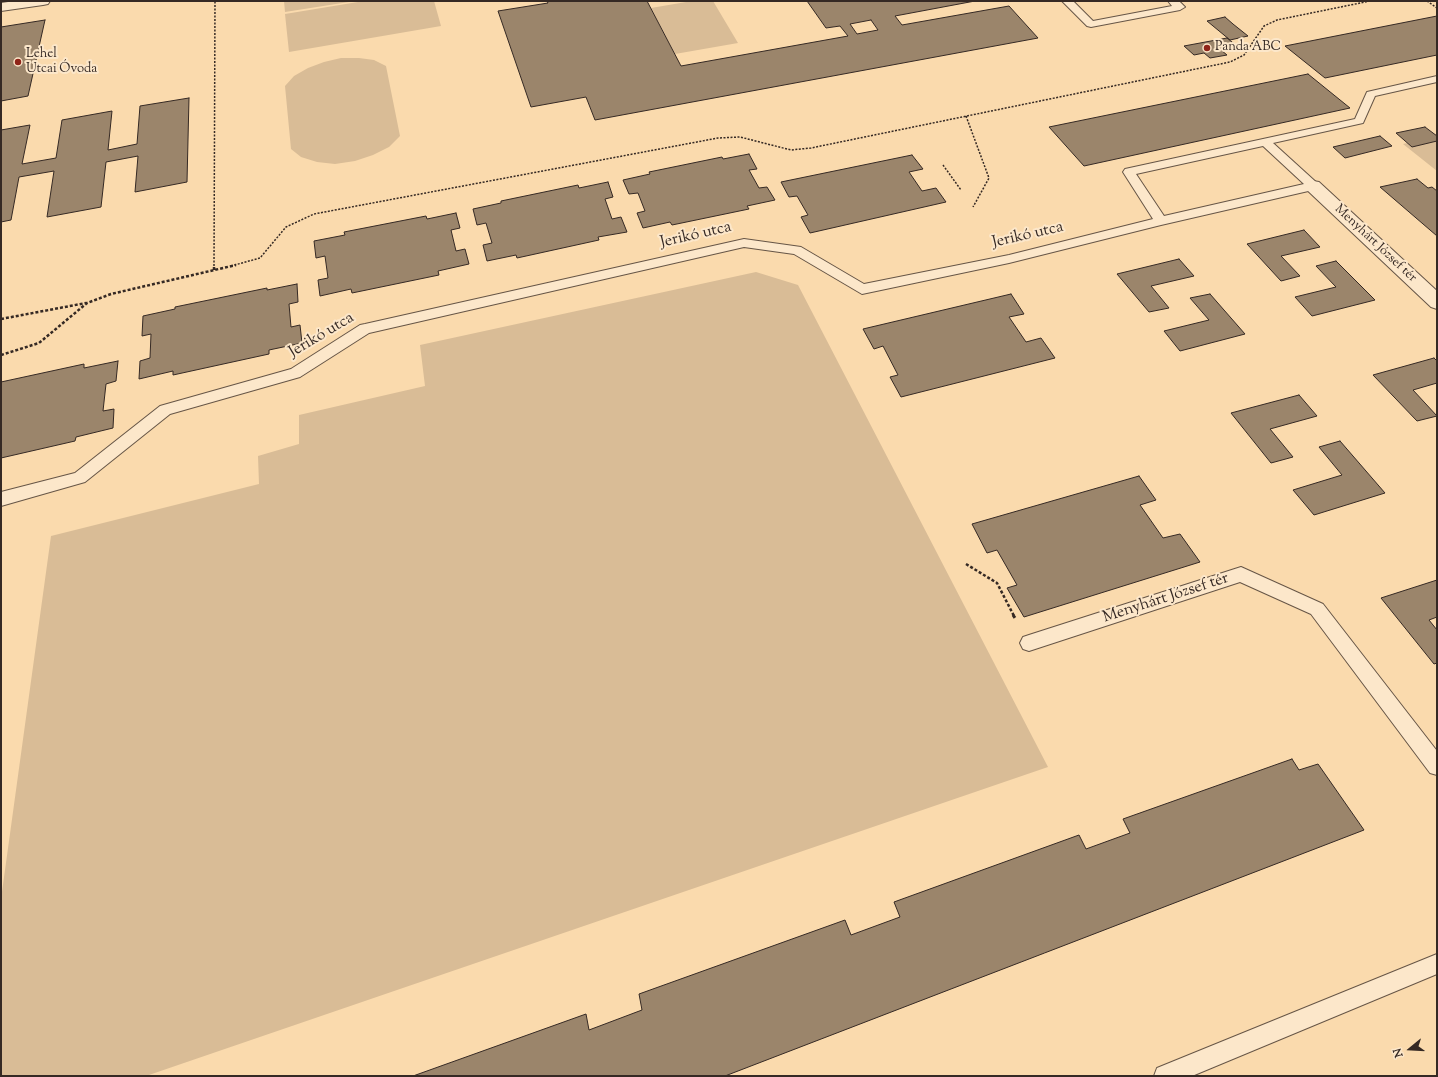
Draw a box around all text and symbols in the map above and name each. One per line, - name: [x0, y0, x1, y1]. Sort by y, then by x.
- place label: Panda ABC: [1215, 40, 1281, 56]
- marker: Panda ABC: [1202, 43, 1212, 53]
- place label: Lehel Utcai Óvoda: [26, 47, 97, 78]
- marker: Lehel Utcai Óvoda: [13, 57, 23, 67]
- street label: Menyhárt József tér: [1331, 202, 1419, 286]
- street label: Jerikó utca: [659, 218, 733, 254]
- street label: Jerikó utca: [991, 218, 1065, 254]
- street label: Jerikó utca: [286, 309, 358, 363]
- street label: Menyhárt József tér: [1101, 570, 1231, 628]
- north arrow: [1390, 1029, 1430, 1069]
- text: N: [1390, 1046, 1408, 1059]

